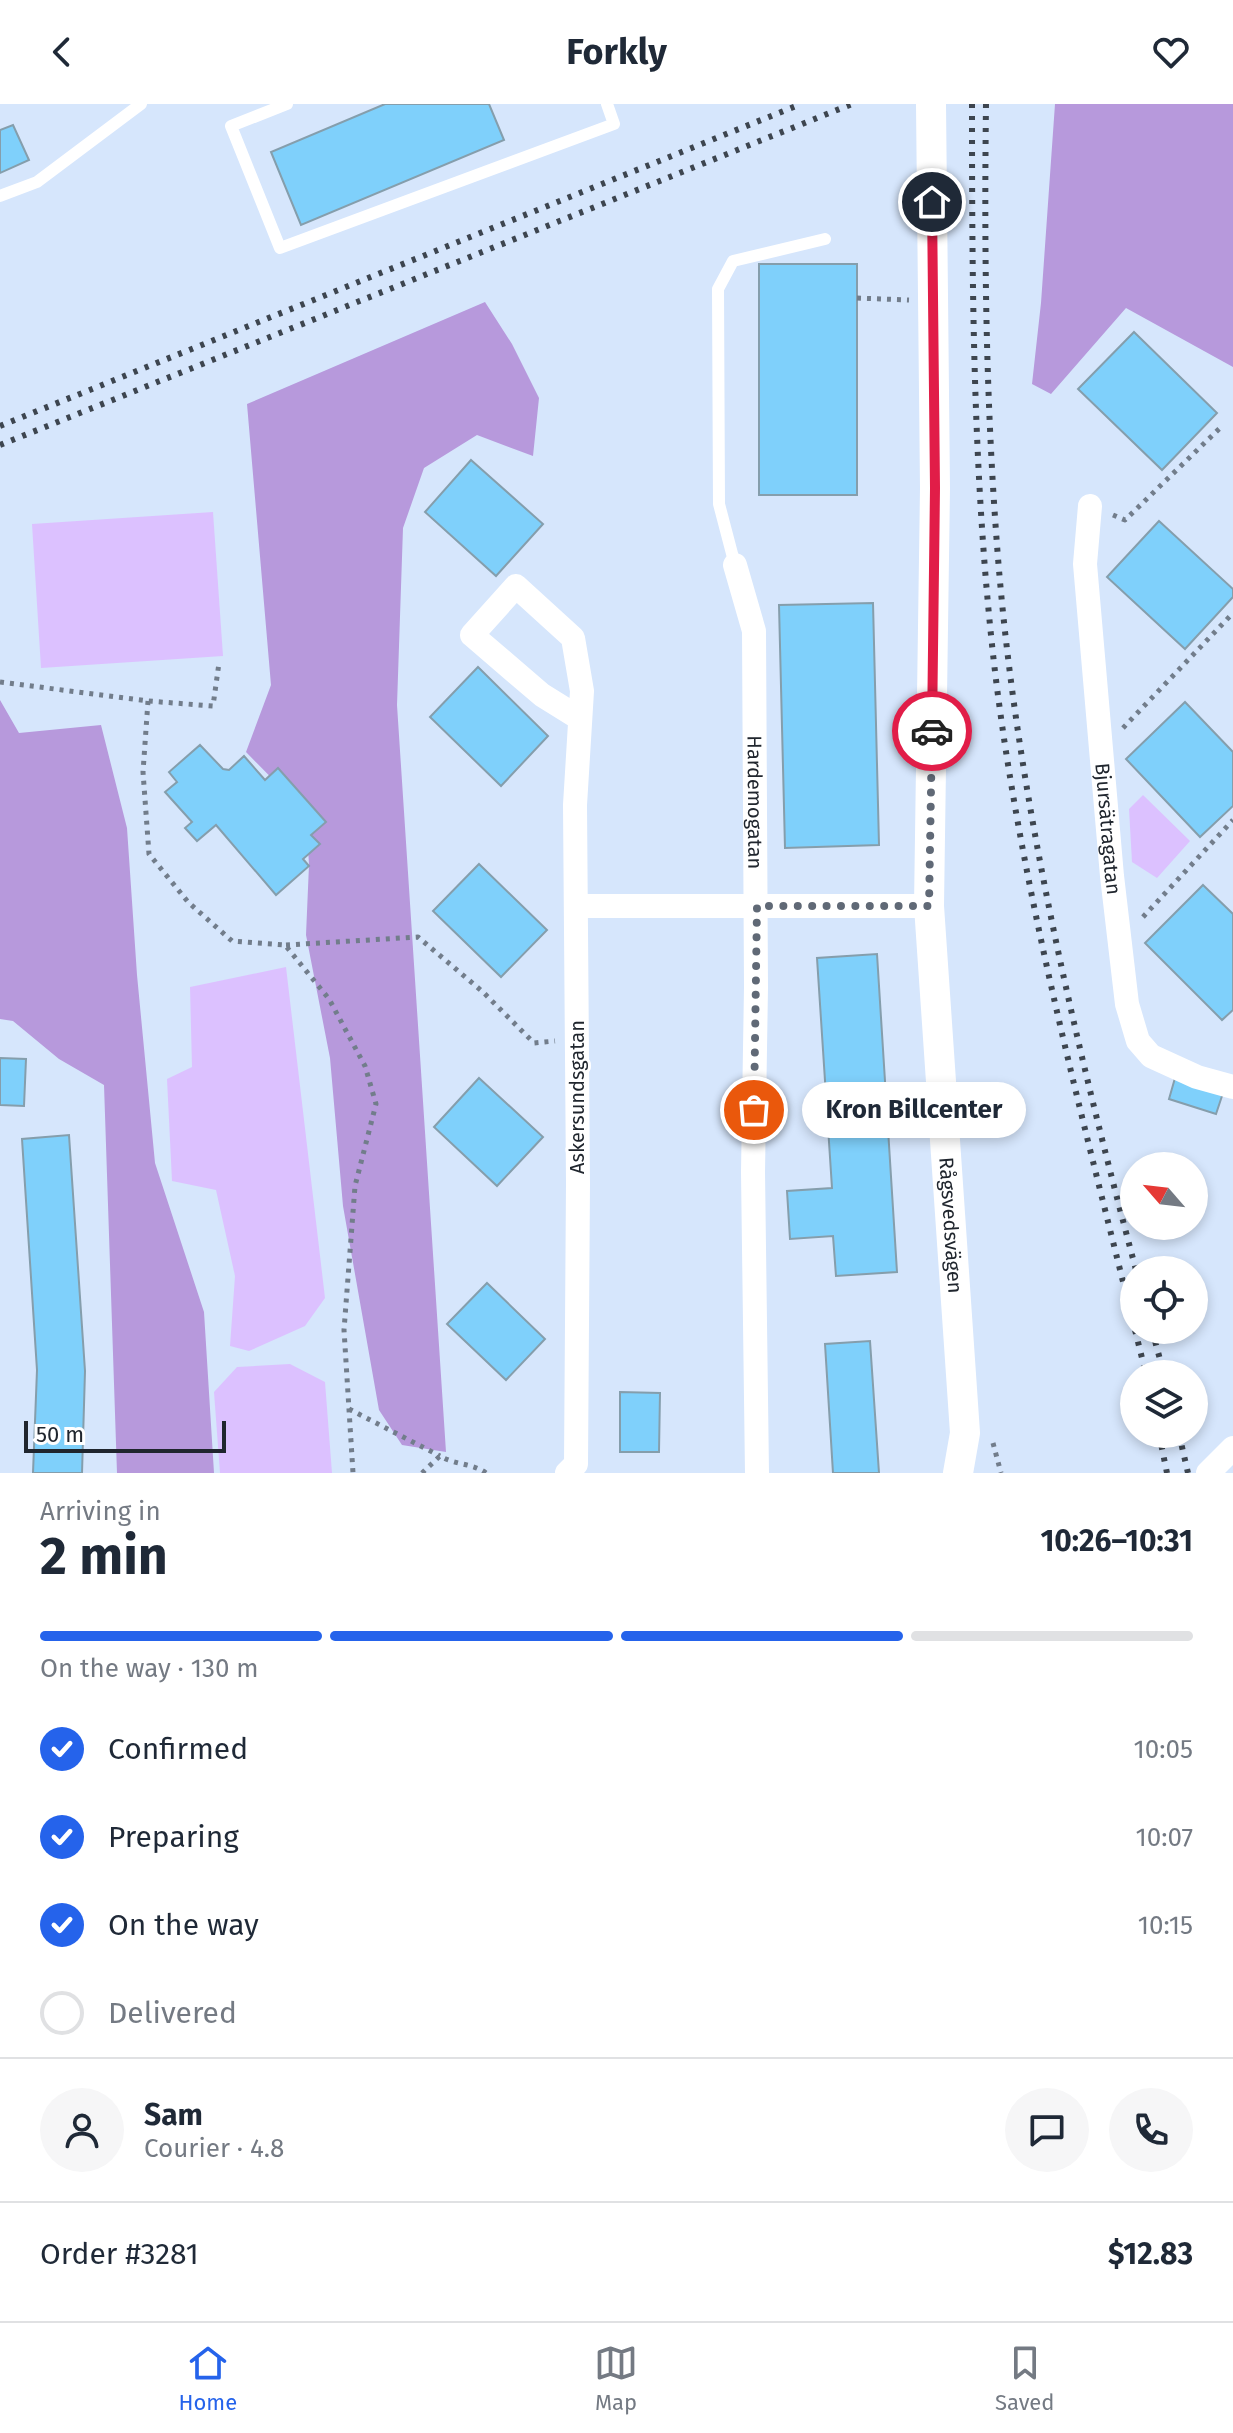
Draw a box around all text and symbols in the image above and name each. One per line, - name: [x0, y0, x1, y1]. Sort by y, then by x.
- icon: back: [40, 30, 84, 74]
- text: Forkly: [566, 30, 667, 74]
- icon: heart: [1149, 30, 1193, 74]
- pin: [898, 168, 966, 236]
- icon: home: [910, 180, 954, 224]
- courier: [892, 691, 972, 771]
- icon: car: [910, 709, 954, 753]
- street label: Hardemogatan: [743, 735, 767, 869]
- street label: Bjursätragatan: [1090, 762, 1126, 896]
- street label: Askersundsgatan: [565, 1020, 589, 1174]
- pin: [720, 1076, 788, 1144]
- callout: Kron Billcenter: [802, 1082, 1026, 1138]
- icon: bag: [732, 1088, 776, 1132]
- text: Kron Billcenter: [826, 1094, 1002, 1125]
- north arrow: [1120, 1152, 1208, 1240]
- map controls: [1120, 1152, 1208, 1448]
- street label: Rågsvedsvägen: [934, 1156, 967, 1294]
- button: locate: [1120, 1256, 1208, 1344]
- button: layers: [1120, 1360, 1208, 1448]
- scale bar: [24, 1417, 226, 1453]
- text: 50 m: [36, 1421, 84, 1448]
- text: Arriving in: [40, 1496, 161, 1527]
- text: 10:26–10:31: [1040, 1523, 1193, 1559]
- text: 2 min: [40, 1525, 168, 1588]
- text: On the way · 130 m: [40, 1653, 259, 1684]
- icon: check: [40, 1727, 84, 1771]
- text: Confirmed: [108, 1731, 248, 1767]
- text: 10:05: [1133, 1734, 1193, 1765]
- icon: check: [40, 1815, 84, 1859]
- text: Preparing: [108, 1819, 239, 1855]
- text: 10:07: [1135, 1822, 1193, 1853]
- icon: check: [40, 1903, 84, 1947]
- text: On the way: [108, 1907, 259, 1943]
- text: 10:15: [1138, 1910, 1193, 1941]
- text: Delivered: [108, 1995, 237, 2031]
- button: person: [40, 2088, 124, 2172]
- button: chat: [1005, 2088, 1089, 2172]
- button: phone: [1109, 2088, 1193, 2172]
- text: Sam: [144, 2097, 203, 2133]
- text: Courier · 4.8: [144, 2133, 284, 2164]
- text: Order #3281: [40, 2236, 199, 2272]
- text: $12.83: [1108, 2236, 1193, 2272]
- tab: Home: [178, 2341, 237, 2416]
- tab: Map: [594, 2341, 638, 2416]
- tab: Saved: [995, 2341, 1055, 2416]

